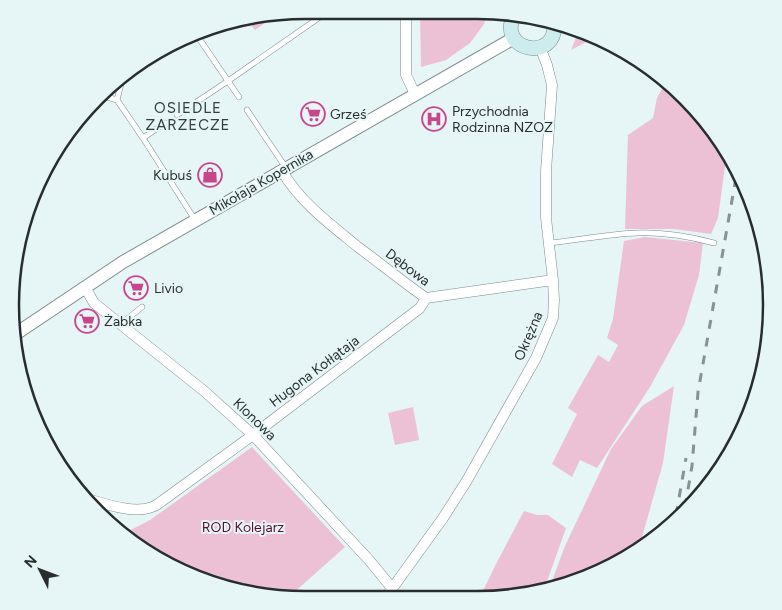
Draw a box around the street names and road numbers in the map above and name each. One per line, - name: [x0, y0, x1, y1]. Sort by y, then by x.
- street label: Mikołaja Kopernika: [206, 146, 316, 219]
- street label: Dębowa: [382, 245, 433, 290]
- street label: Okrężna: [511, 309, 546, 363]
- street label: Hugona Kołłątaja: [266, 332, 363, 411]
- street label: Klonowa: [230, 395, 280, 444]

